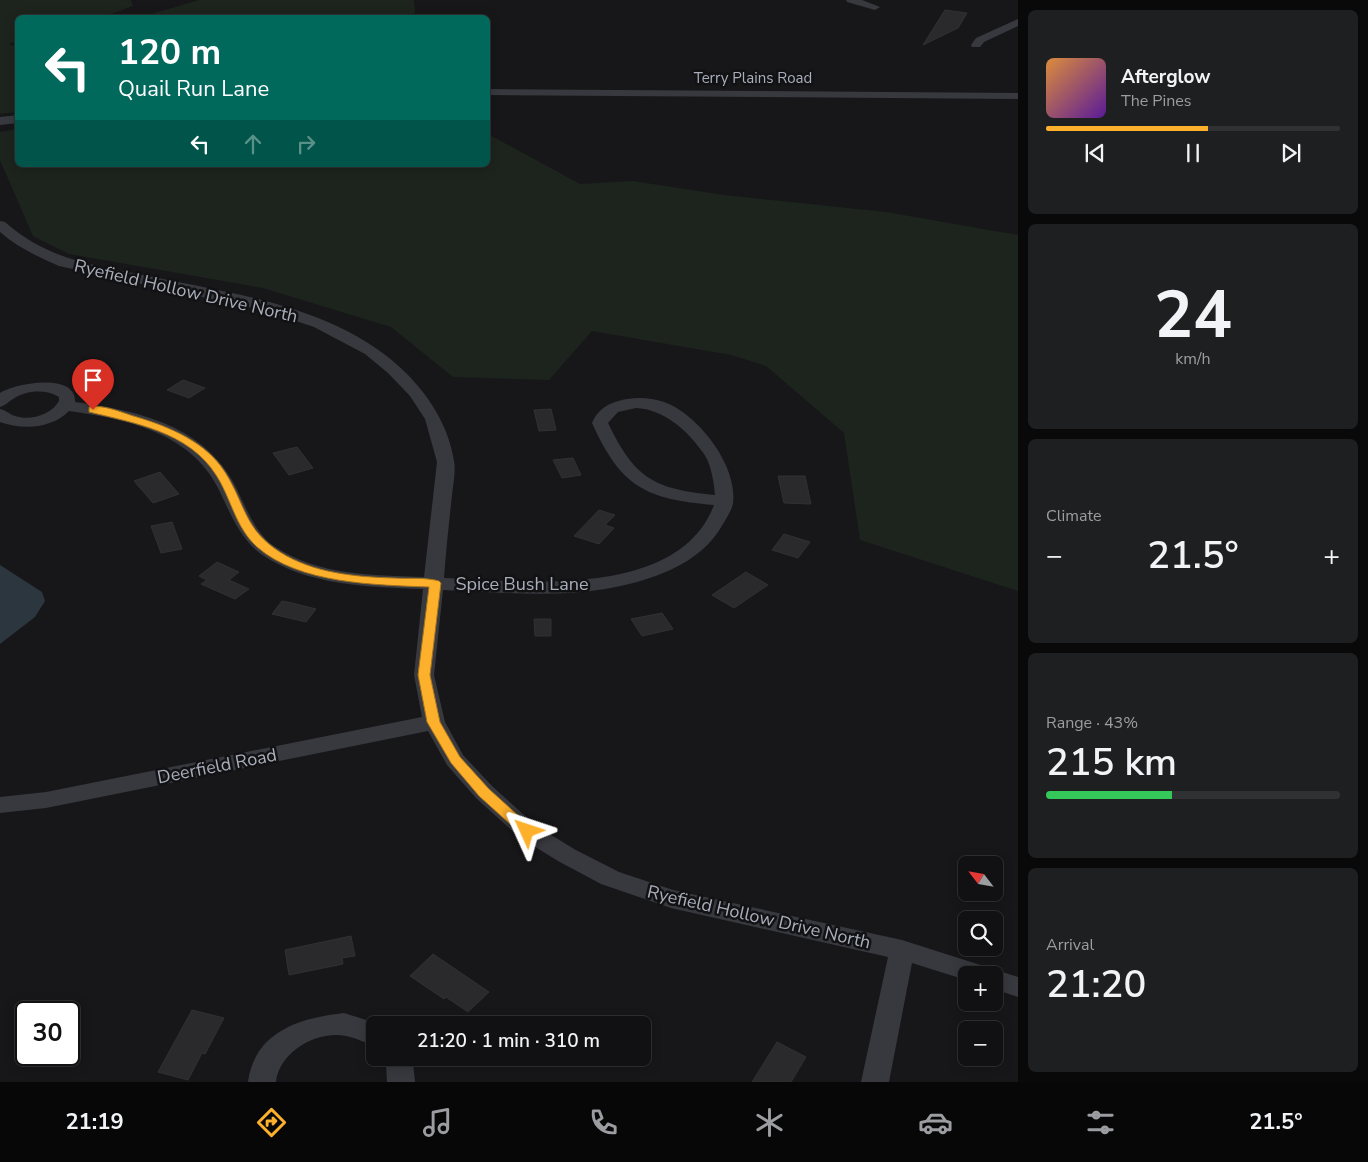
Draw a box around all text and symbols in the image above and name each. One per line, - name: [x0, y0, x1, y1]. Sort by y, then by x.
- text: 120 m: [118, 29, 221, 76]
- icon: left: [35, 35, 100, 100]
- text: Afterglow: [1121, 64, 1211, 90]
- street label: Terry Plains Road: [694, 68, 812, 88]
- text: Quail Run Lane: [118, 74, 269, 104]
- text: The Pines: [1121, 90, 1191, 112]
- icon: left: [186, 130, 214, 158]
- icon: ahead: [239, 130, 267, 158]
- icon: right: [292, 130, 320, 158]
- icon: previous: [1081, 139, 1109, 167]
- icon: pause: [1179, 139, 1207, 167]
- icon: next: [1277, 139, 1305, 167]
- street label: Ryefield Hollow Drive North: [72, 254, 300, 328]
- text: 24: [1154, 271, 1232, 360]
- text: km/h: [1175, 348, 1211, 370]
- pin: [72, 359, 114, 410]
- icon: arrive: [79, 366, 107, 394]
- text: Climate: [1046, 505, 1101, 527]
- text: 21.5°: [1147, 530, 1239, 581]
- text: −: [1046, 537, 1063, 575]
- text: +: [1323, 537, 1340, 575]
- street label: Spice Bush Lane: [456, 572, 588, 596]
- text: Range · 43%: [1046, 712, 1138, 734]
- text: 215 km: [1046, 737, 1177, 788]
- street label: Deerfield Road: [155, 743, 279, 789]
- position arrow: [500, 804, 552, 856]
- north arrow: [958, 856, 1002, 901]
- map controls: [958, 856, 1003, 1066]
- street label: Ryefield Hollow Drive North: [645, 880, 873, 954]
- button: search: [958, 911, 1003, 956]
- text: Arrival: [1046, 934, 1094, 956]
- text: 21:20: [1046, 959, 1146, 1010]
- button: +: [958, 966, 1003, 1011]
- speed limit sign: 30: [15, 1001, 80, 1066]
- button: −: [958, 1021, 1003, 1066]
- text: 21:20 · 1 min · 310 m: [417, 1028, 600, 1054]
- icon: directions: [254, 1105, 289, 1140]
- icon: music: [420, 1105, 455, 1140]
- icon: phone: [586, 1105, 621, 1140]
- icon: climate: [752, 1105, 787, 1140]
- icon: car: [918, 1105, 953, 1140]
- icon: filters: [1083, 1105, 1118, 1140]
- text: 21:19: [65, 1107, 124, 1137]
- text: 21.5°: [1249, 1107, 1303, 1137]

